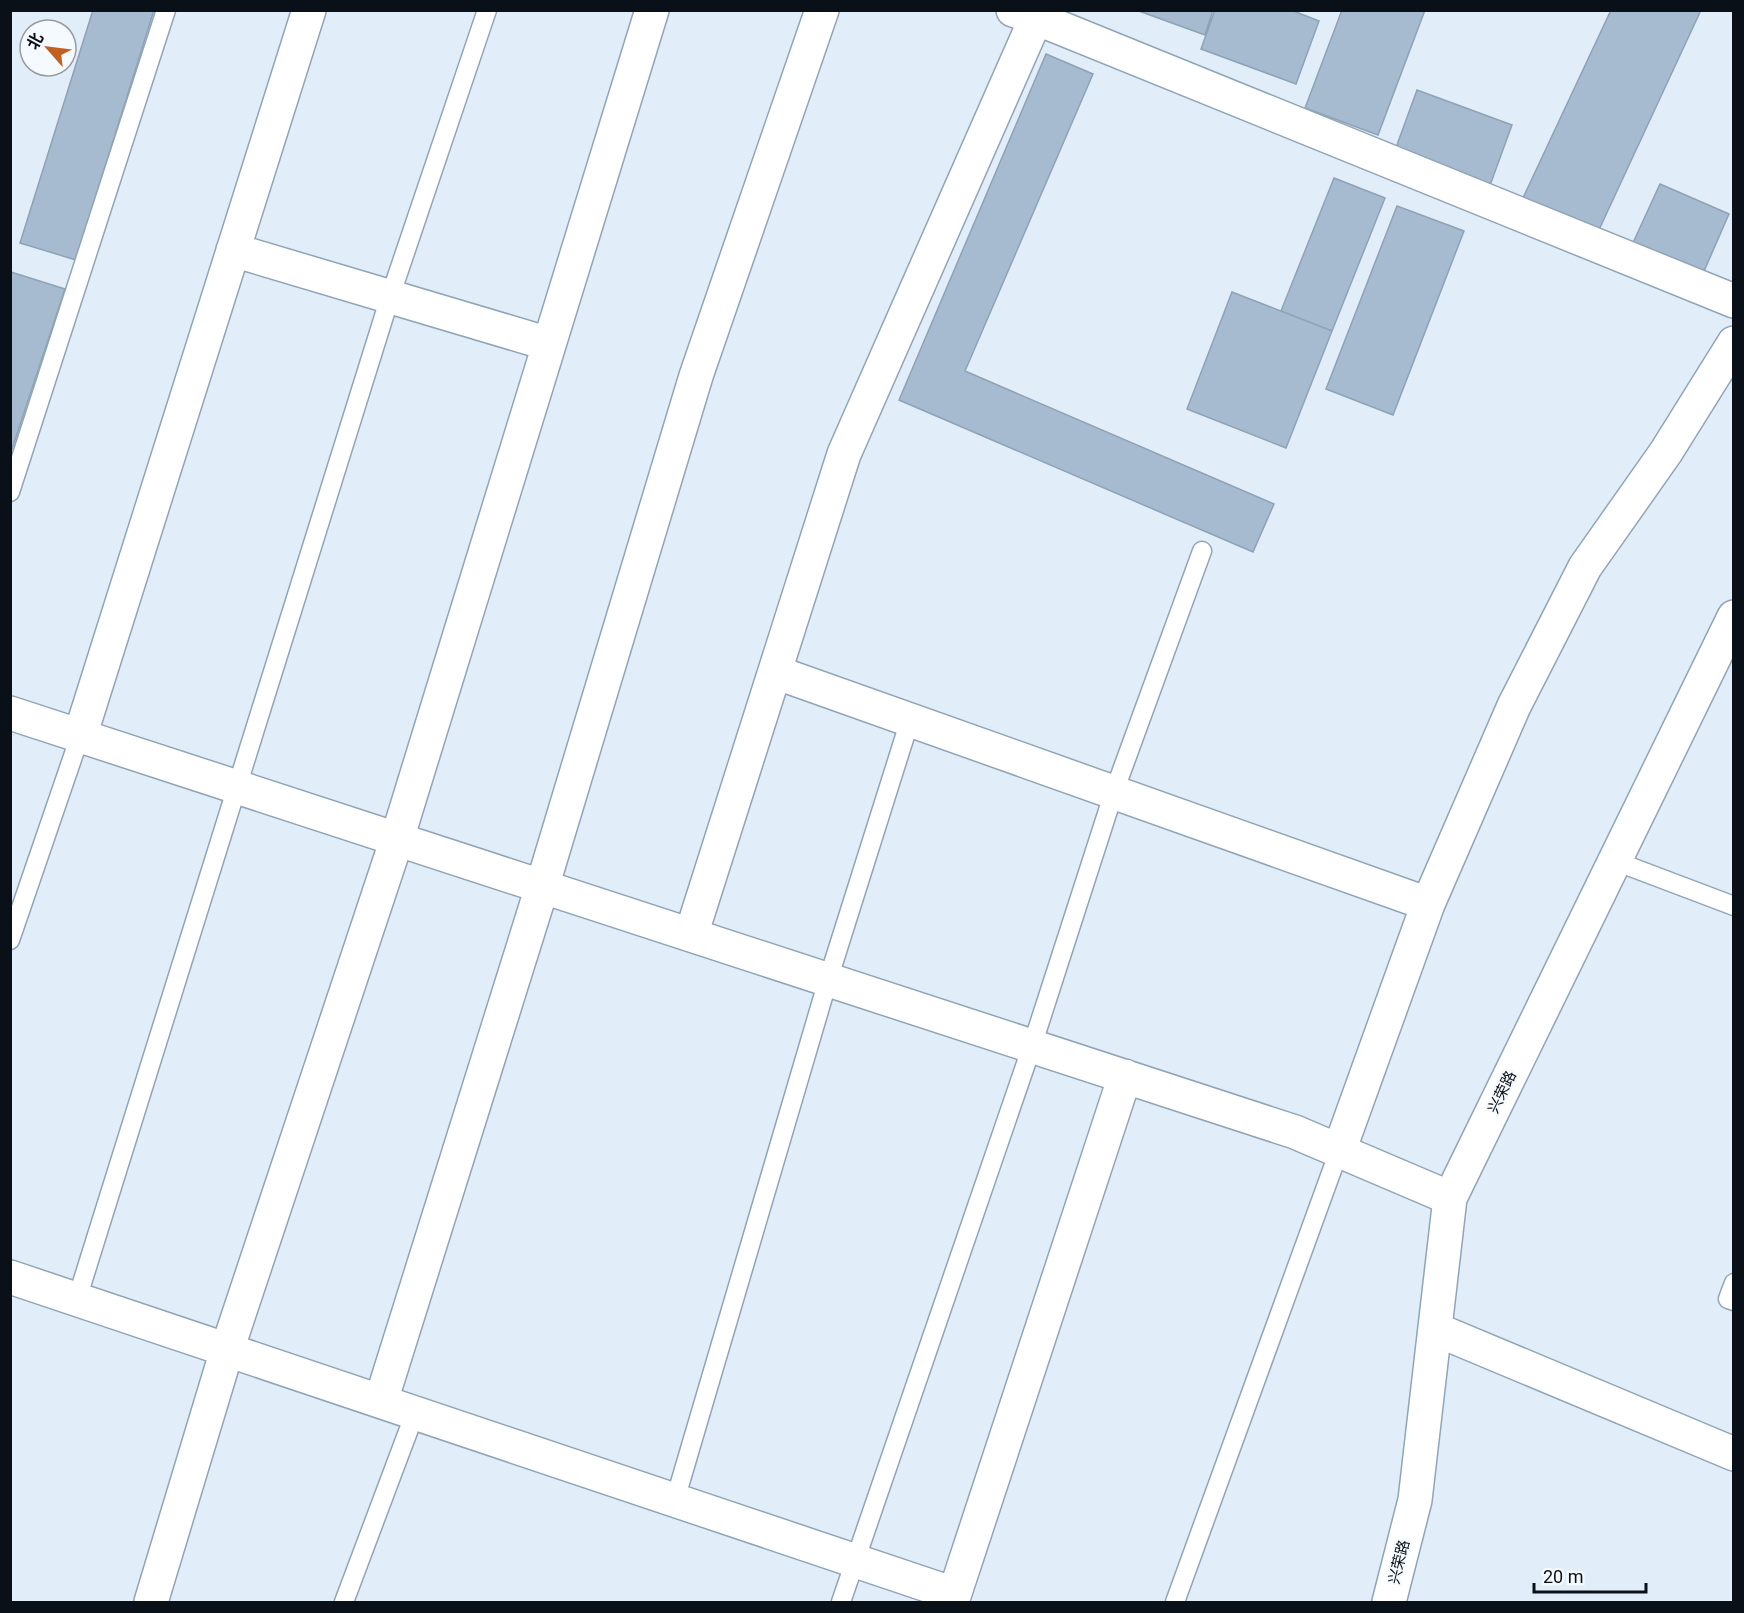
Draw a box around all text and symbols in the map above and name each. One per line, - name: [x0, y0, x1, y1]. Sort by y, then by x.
- north arrow: [18, 18, 78, 78]
- text: 北: [23, 30, 47, 53]
- street label: 兴荣路: [1484, 1068, 1520, 1116]
- street label: 兴荣路: [1385, 1538, 1413, 1586]
- scale bar: [1534, 1556, 1646, 1594]
- text: 20 m: [1543, 1566, 1583, 1587]

